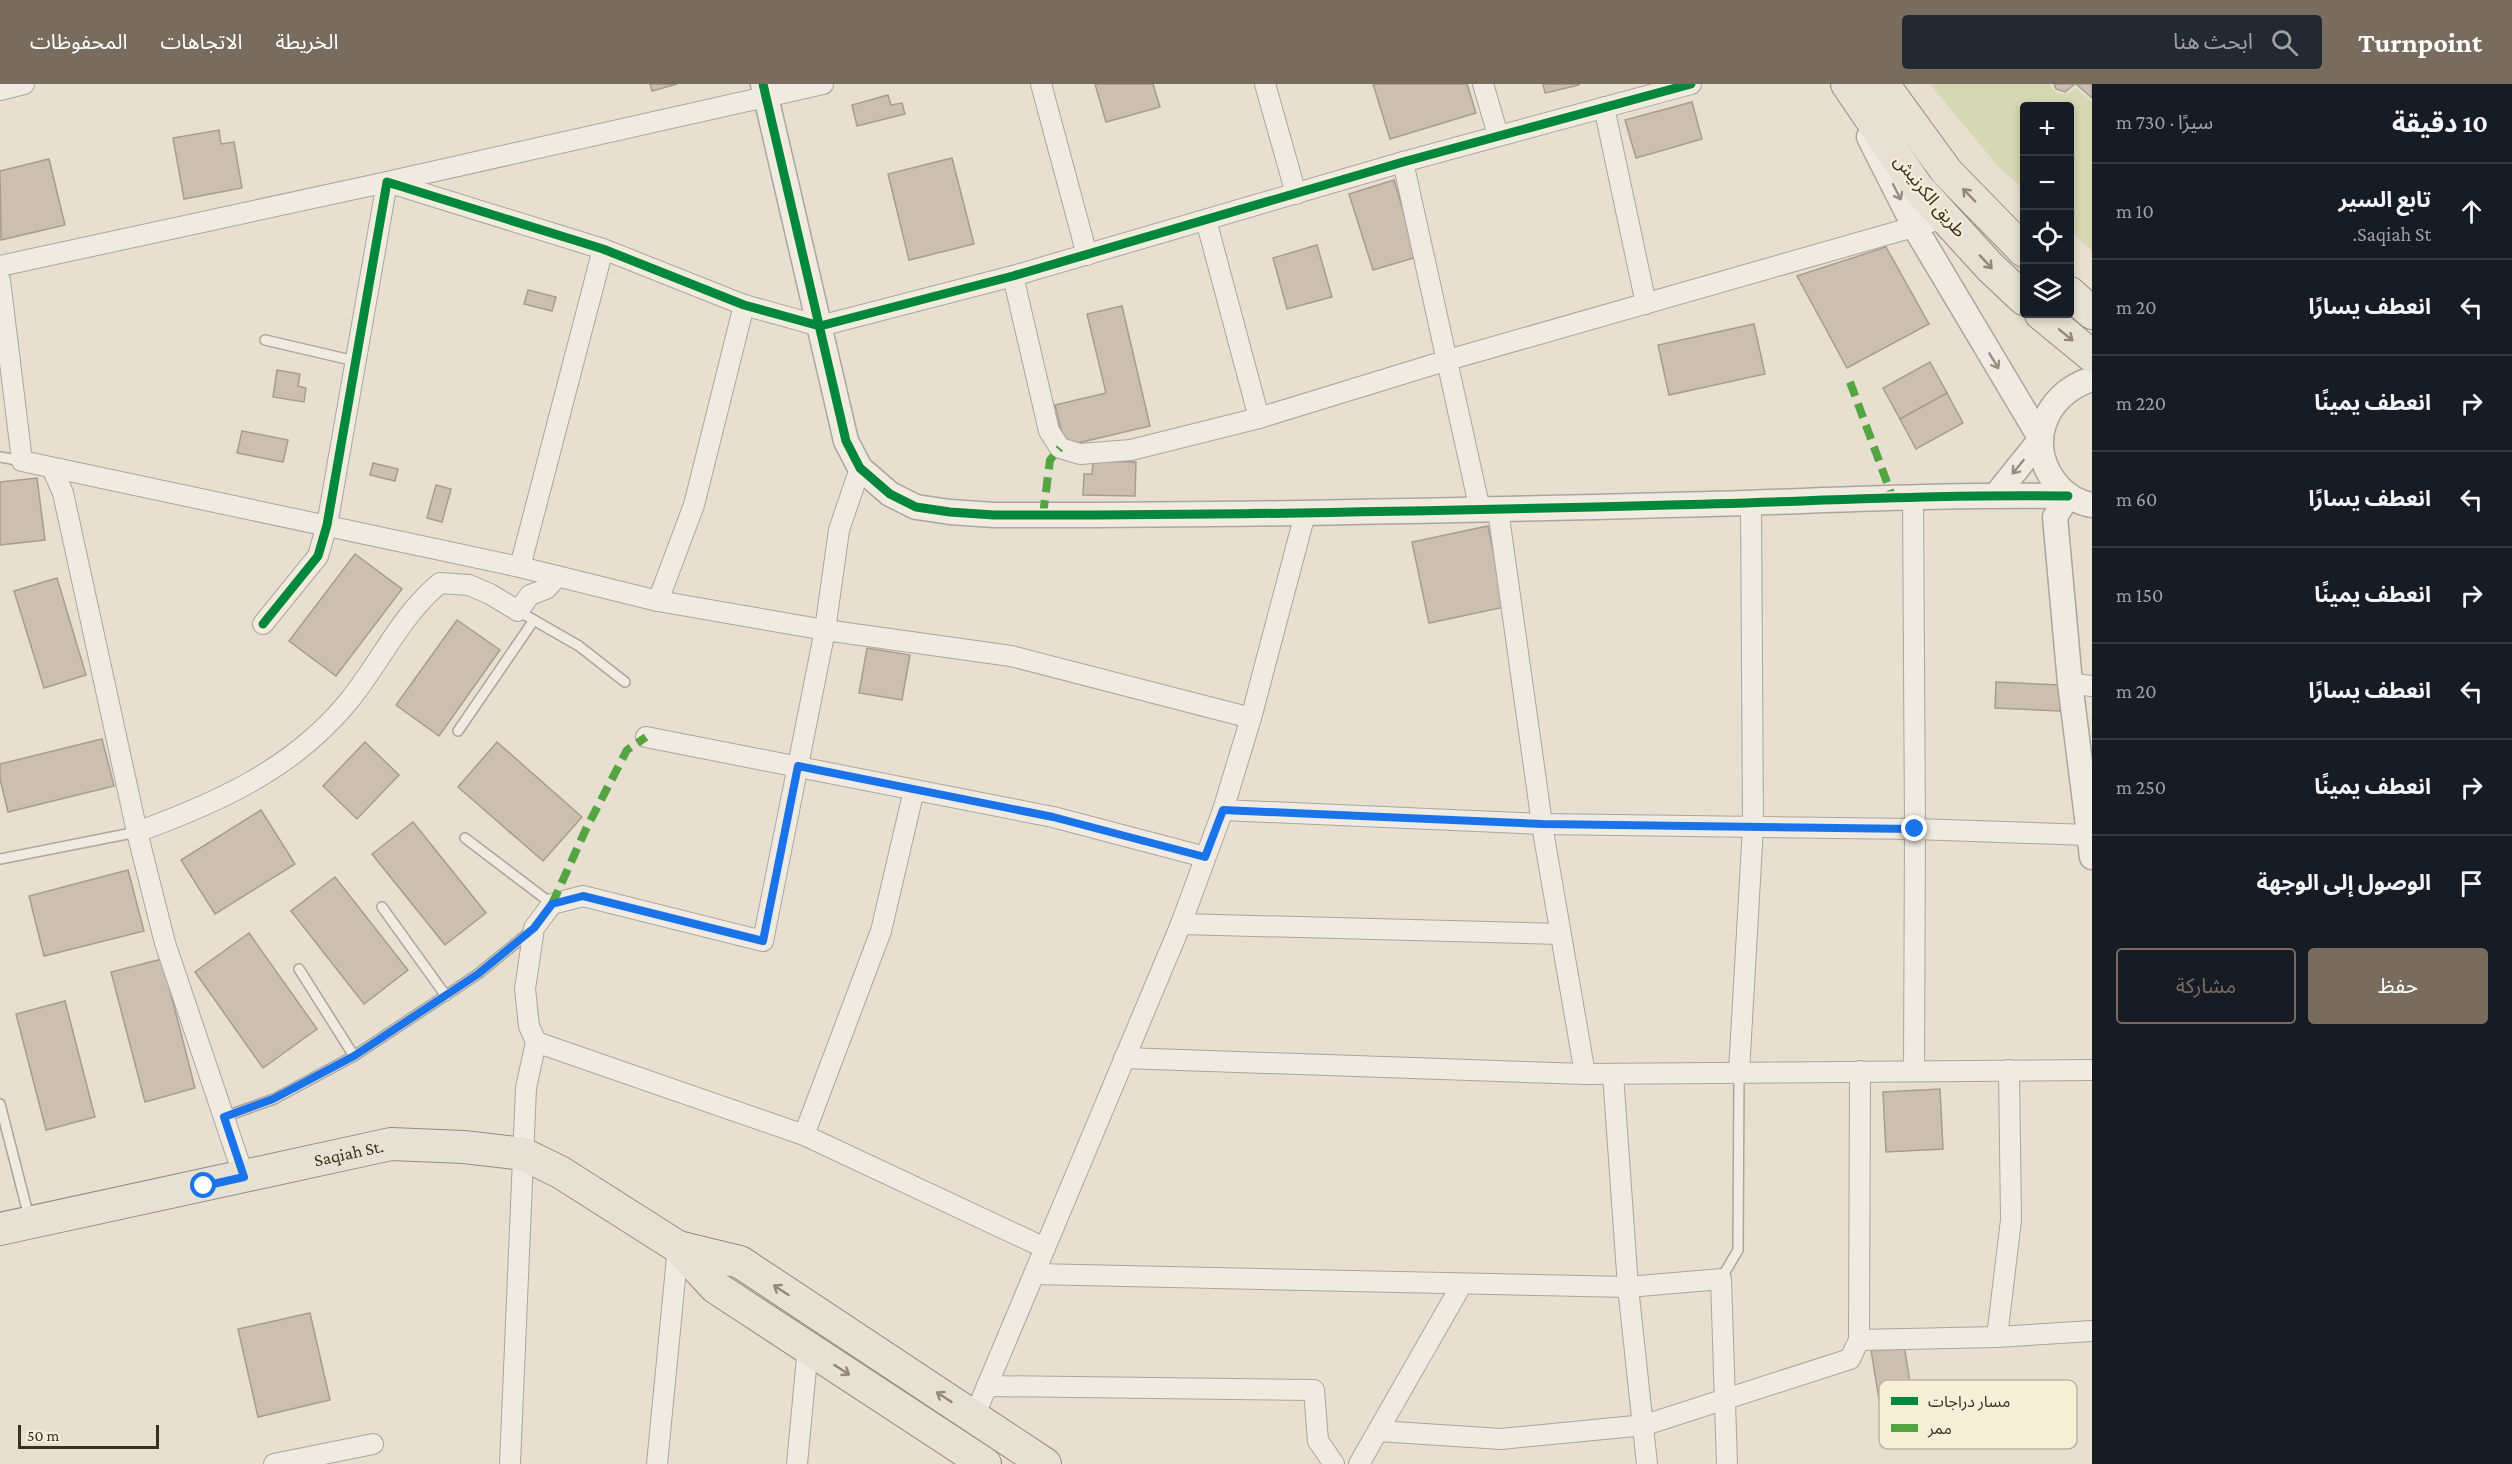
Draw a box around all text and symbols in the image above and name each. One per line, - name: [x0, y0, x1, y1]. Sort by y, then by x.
- search box: [1902, 15, 2322, 69]
- icon: search: [2268, 26, 2301, 59]
- text: Turnpoint: [2358, 27, 2482, 58]
- text: ابحث هنا: [2173, 29, 2253, 54]
- text: المحفوظات: [30, 30, 127, 54]
- text: الاتجاهات: [160, 30, 242, 54]
- text: الخريطة: [275, 30, 338, 54]
- map controls: [2020, 102, 2074, 318]
- button: +: [2020, 102, 2074, 156]
- text: 10 دقيقة: [2392, 109, 2488, 138]
- text: سيرًا · 730 m: [2116, 111, 2213, 133]
- street label: طريق الكرنيش: [1889, 151, 1970, 242]
- button: −: [2020, 156, 2074, 210]
- one-way arrow: [1892, 183, 1903, 201]
- one-way arrow: [1961, 187, 1976, 202]
- text: تابع السير: [2339, 187, 2431, 212]
- icon: ahead: [2455, 195, 2488, 228]
- text: 10 m: [2116, 200, 2154, 222]
- button: locate: [2020, 210, 2074, 264]
- text: Saqiah St.: [2353, 223, 2431, 245]
- one-way arrow: [1978, 254, 1992, 269]
- button: layers: [2020, 264, 2074, 318]
- icon: left: [2455, 291, 2488, 324]
- text: انعطف يسارًا: [2309, 294, 2431, 319]
- text: 20 m: [2116, 296, 2157, 318]
- one-way arrow: [2058, 328, 2074, 341]
- one-way arrow: [1989, 352, 2001, 369]
- icon: right: [2455, 387, 2488, 420]
- text: انعطف يمينًا: [2314, 390, 2431, 415]
- text: 220 m: [2116, 392, 2166, 414]
- one-way arrow: [2011, 459, 2025, 474]
- icon: left: [2455, 483, 2488, 516]
- text: انعطف يسارًا: [2309, 486, 2431, 511]
- text: 60 m: [2116, 488, 2157, 510]
- icon: right: [2455, 579, 2488, 612]
- text: انعطف يمينًا: [2314, 582, 2431, 607]
- text: 150 m: [2116, 584, 2163, 606]
- icon: left: [2455, 675, 2488, 708]
- text: انعطف يسارًا: [2309, 678, 2431, 703]
- text: 20 m: [2116, 680, 2157, 702]
- icon: right: [2455, 771, 2488, 804]
- text: انعطف يمينًا: [2314, 774, 2431, 799]
- text: 250 m: [2116, 776, 2166, 798]
- route end: [1901, 815, 1927, 841]
- icon: arrive: [2455, 867, 2488, 900]
- text: الوصول إلى الوجهة: [2256, 870, 2431, 895]
- button: مشاركة: [2116, 948, 2296, 1024]
- button: حفظ: [2308, 948, 2488, 1024]
- street label: Saqiah St.: [312, 1136, 385, 1170]
- route start: [190, 1172, 216, 1198]
- one-way arrow: [773, 1284, 790, 1296]
- one-way arrow: [833, 1364, 850, 1376]
- legend: [1879, 1380, 2077, 1449]
- one-way arrow: [936, 1391, 953, 1403]
- text: مسار دراجات: [1928, 1393, 2010, 1411]
- text: ممر: [1927, 1420, 1952, 1438]
- scale bar: [18, 1422, 159, 1450]
- text: 50 m: [27, 1427, 59, 1444]

